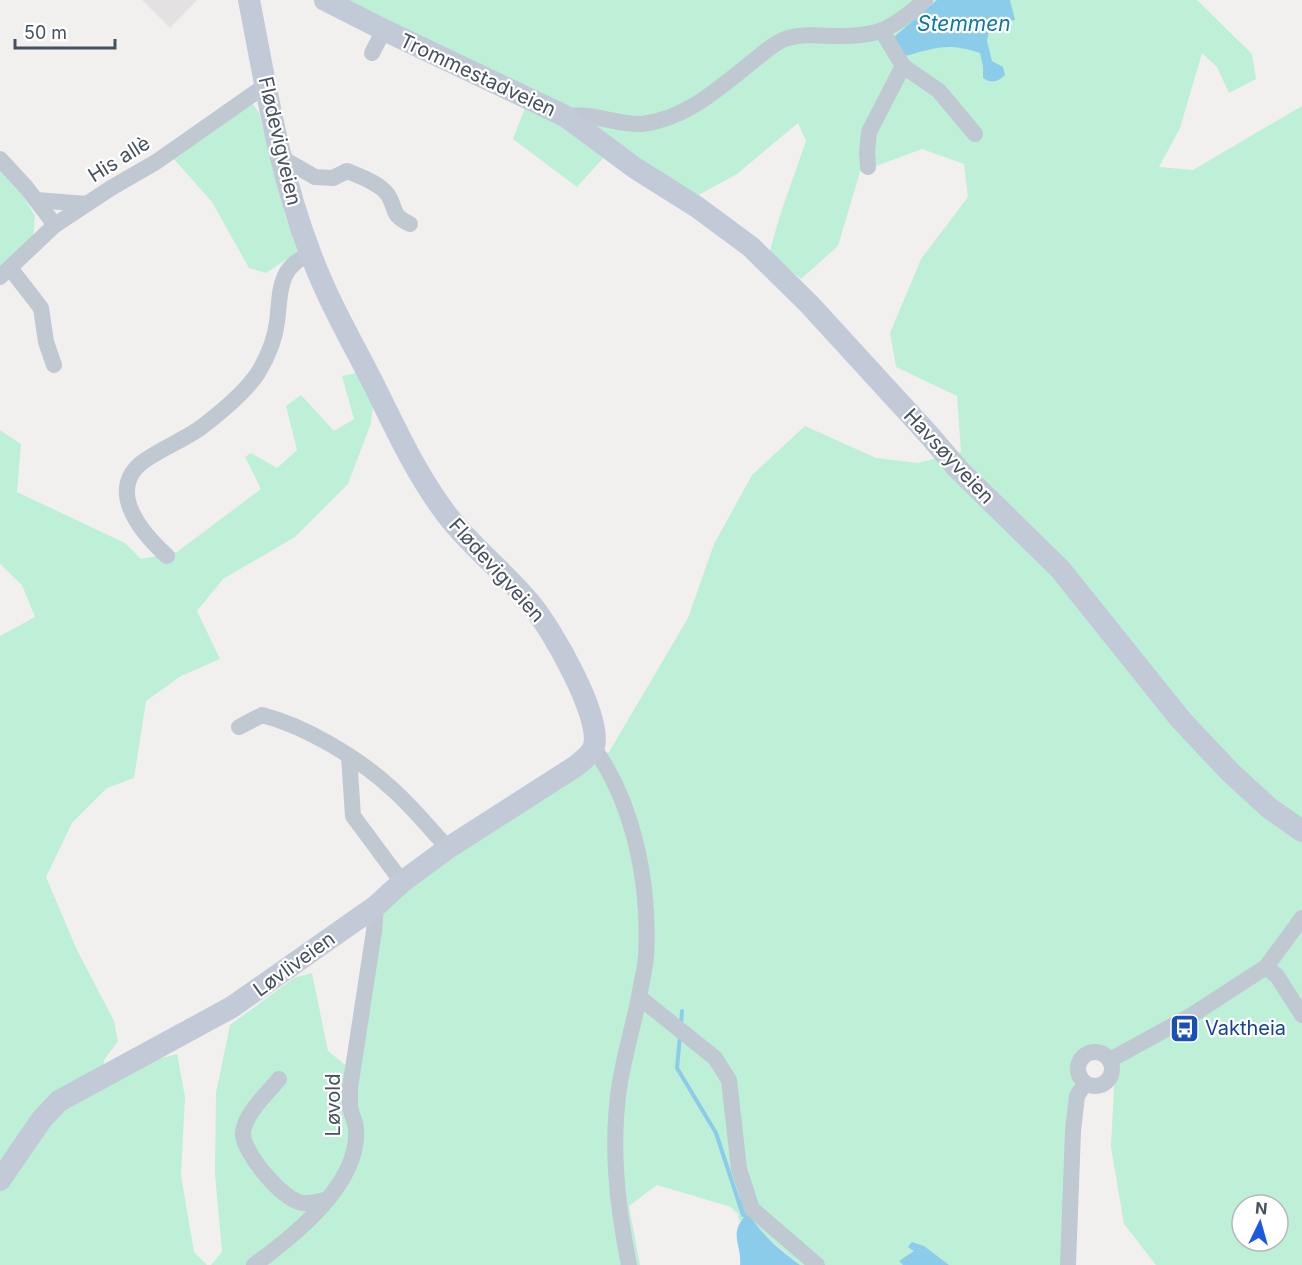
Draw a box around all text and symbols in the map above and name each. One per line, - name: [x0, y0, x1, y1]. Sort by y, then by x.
- water label: Stemmen: [917, 11, 1011, 36]
- scale bar: [15, 12, 116, 50]
- text: 50 m: [24, 22, 67, 43]
- street label: Trommestadveien: [396, 28, 560, 122]
- street label: Flødevigveien: [254, 74, 306, 208]
- street label: His allè: [84, 131, 154, 187]
- street label: Havsøyveien: [899, 403, 999, 509]
- street label: Flødevigveien: [444, 513, 550, 627]
- street label: Løvliveien: [249, 926, 339, 1002]
- bus stop icon: Vaktheia: [1168, 1012, 1200, 1044]
- place label: Vaktheia: [1205, 1016, 1286, 1040]
- street label: Løvold: [321, 1074, 345, 1136]
- north arrow: [1230, 1193, 1290, 1253]
- text: N: [1254, 1198, 1268, 1219]

